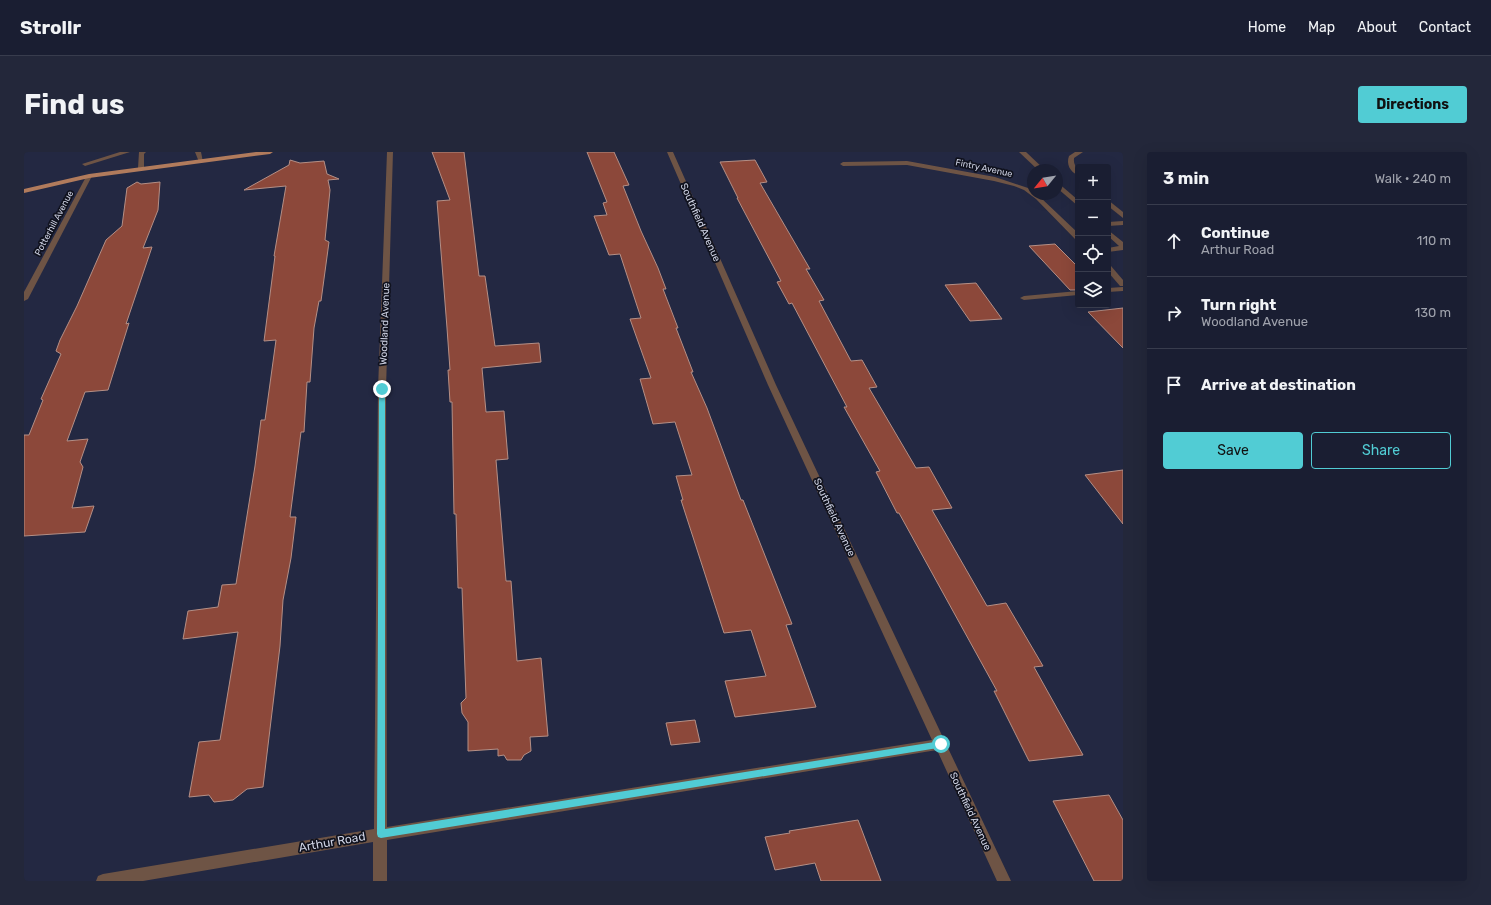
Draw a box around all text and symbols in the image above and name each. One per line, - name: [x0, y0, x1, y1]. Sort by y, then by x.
- text: Strollr: [20, 16, 81, 39]
- text: Home: [1248, 19, 1286, 36]
- text: Map: [1308, 19, 1335, 36]
- text: About: [1357, 19, 1397, 36]
- text: Contact: [1419, 19, 1471, 36]
- button: Directions: [1358, 86, 1467, 123]
- text: Find us: [24, 88, 124, 121]
- street label: Fintry Avenue: [955, 157, 1013, 179]
- north arrow: [1027, 164, 1063, 200]
- map controls: [1075, 164, 1111, 308]
- button: +: [1075, 164, 1111, 200]
- text: 3 min: [1163, 168, 1209, 188]
- text: Walk · 240 m: [1375, 171, 1451, 186]
- street label: Southfield Avenue: [677, 181, 723, 264]
- street label: Potterhill Avenue: [33, 189, 75, 257]
- button: −: [1075, 200, 1111, 236]
- text: Continue: [1201, 224, 1270, 242]
- icon: ahead: [1163, 230, 1185, 252]
- text: 110 m: [1417, 233, 1451, 248]
- button: locate: [1075, 236, 1111, 272]
- text: Arthur Road: [1201, 242, 1274, 257]
- button: layers: [1075, 272, 1111, 308]
- street label: Woodland Avenue: [378, 282, 392, 365]
- text: Turn right: [1201, 296, 1276, 314]
- icon: right: [1163, 302, 1185, 324]
- text: 130 m: [1415, 305, 1451, 320]
- text: Woodland Avenue: [1201, 314, 1308, 329]
- icon: arrive: [1163, 374, 1185, 396]
- text: Arrive at destination: [1201, 376, 1356, 394]
- route end: [373, 380, 391, 398]
- button: Save: [1163, 432, 1303, 469]
- button: Share: [1311, 432, 1451, 469]
- street label: Southfield Avenue: [811, 477, 858, 559]
- route start: [932, 735, 950, 753]
- street label: Southfield Avenue: [947, 771, 994, 853]
- street label: Arthur Road: [298, 829, 366, 855]

